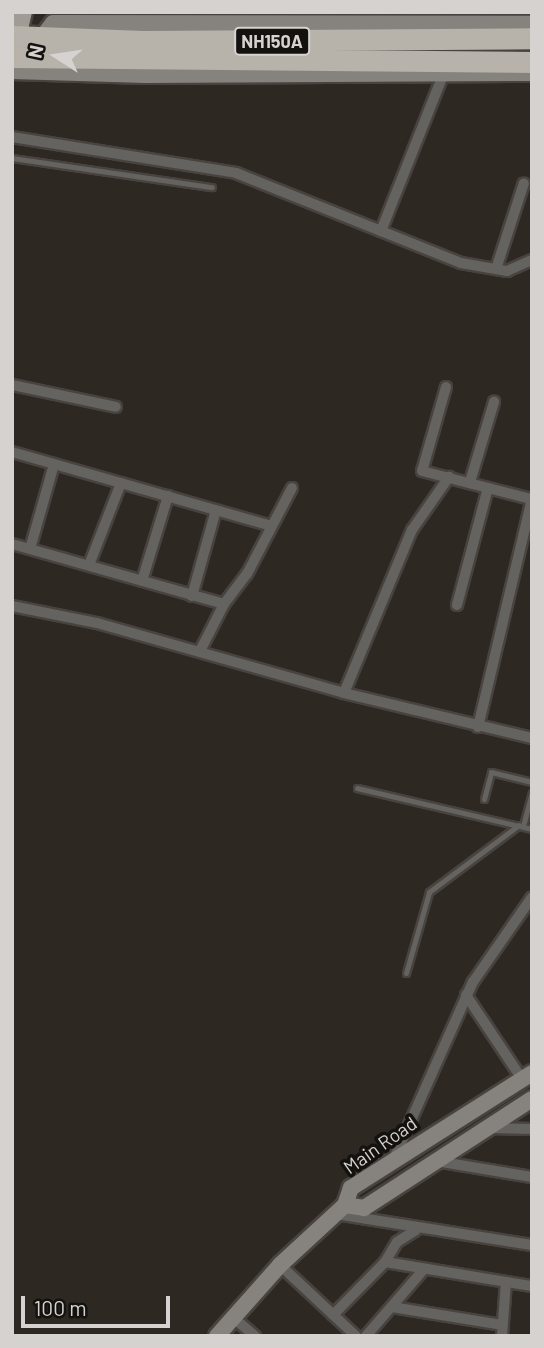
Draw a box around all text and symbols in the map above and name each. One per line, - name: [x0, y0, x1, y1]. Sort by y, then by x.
- north arrow: [21, 21, 91, 91]
- road number: NH150A: [233, 26, 310, 56]
- text: N: [22, 43, 48, 60]
- street label: Main Road: [339, 1112, 421, 1178]
- scale bar: [24, 1282, 173, 1326]
- text: 100 m: [34, 1295, 87, 1320]

